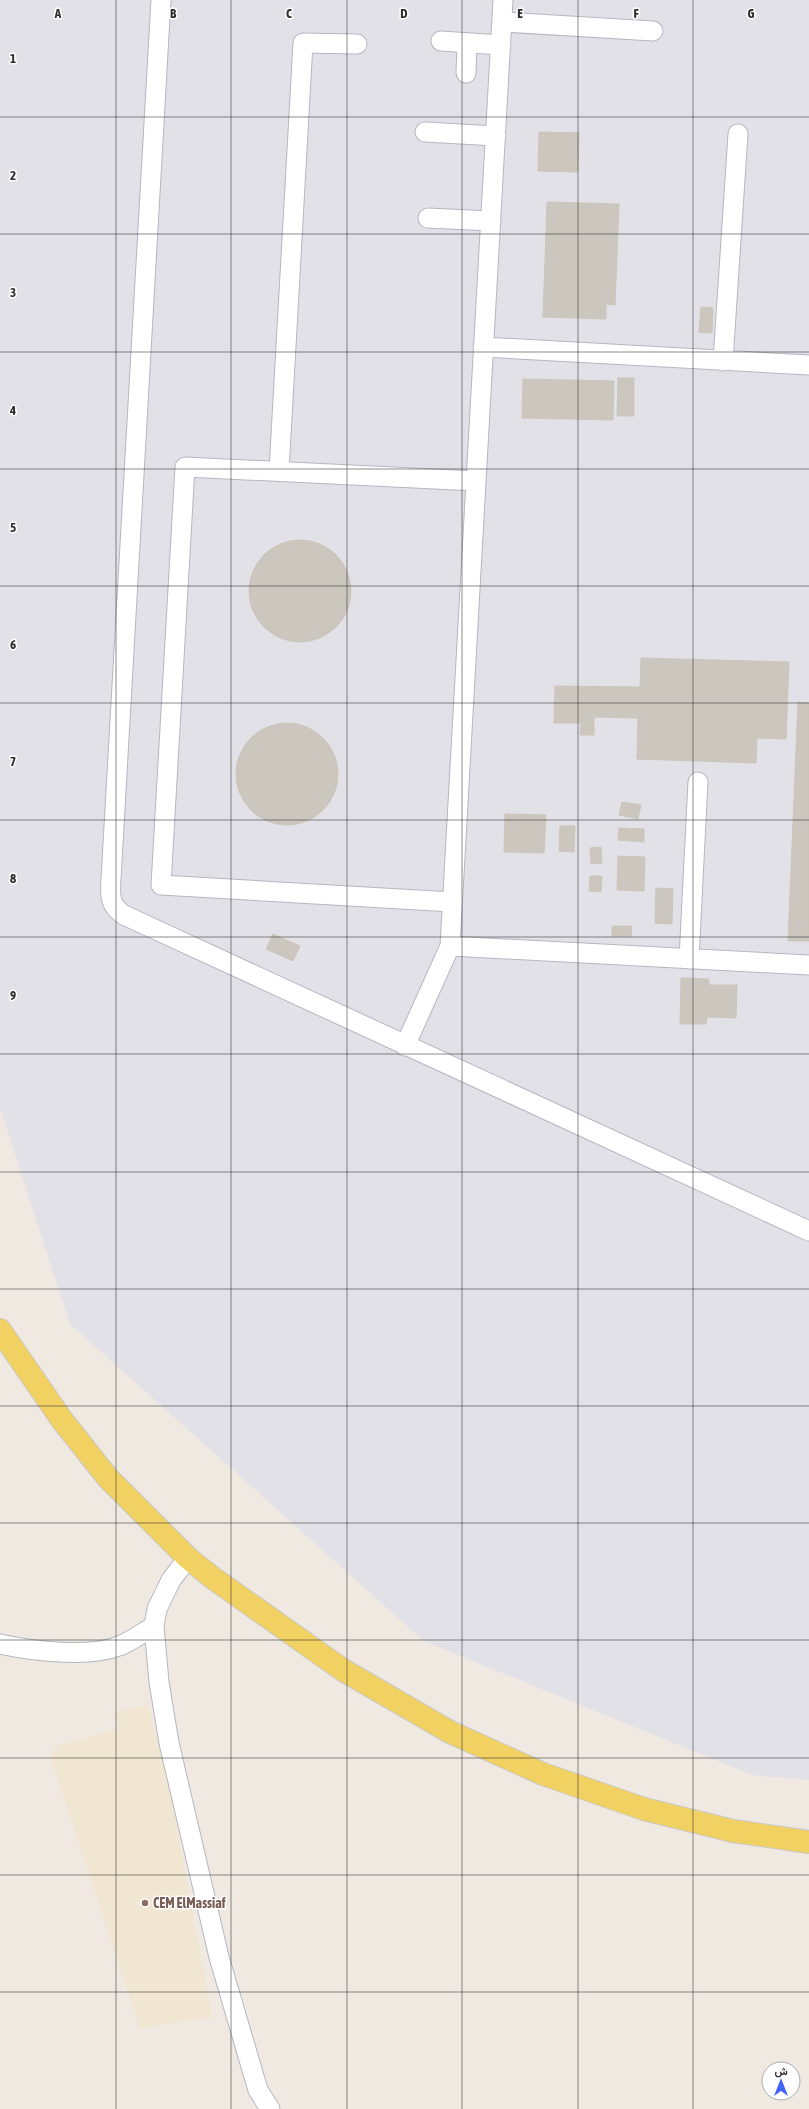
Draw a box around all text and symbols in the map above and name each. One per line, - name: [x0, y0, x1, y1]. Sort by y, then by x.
- text: A: [54, 6, 62, 21]
- text: B: [170, 6, 177, 21]
- text: C: [286, 6, 292, 21]
- text: D: [400, 6, 408, 21]
- text: E: [517, 6, 523, 21]
- text: F: [633, 6, 639, 21]
- text: G: [748, 6, 755, 21]
- text: 1: [10, 51, 16, 66]
- text: 2: [10, 168, 16, 183]
- text: 3: [10, 285, 16, 300]
- text: 4: [9, 403, 16, 418]
- text: 5: [10, 520, 16, 535]
- text: 6: [10, 637, 16, 652]
- text: 7: [10, 754, 16, 769]
- text: 8: [10, 871, 16, 886]
- text: 9: [10, 988, 16, 1003]
- place label: CEM ElMassiaf: [153, 1895, 226, 1911]
- marker: CEM ElMassiaf: [140, 1898, 150, 1908]
- north arrow: [761, 2061, 801, 2101]
- text: ش: [774, 2065, 788, 2078]

